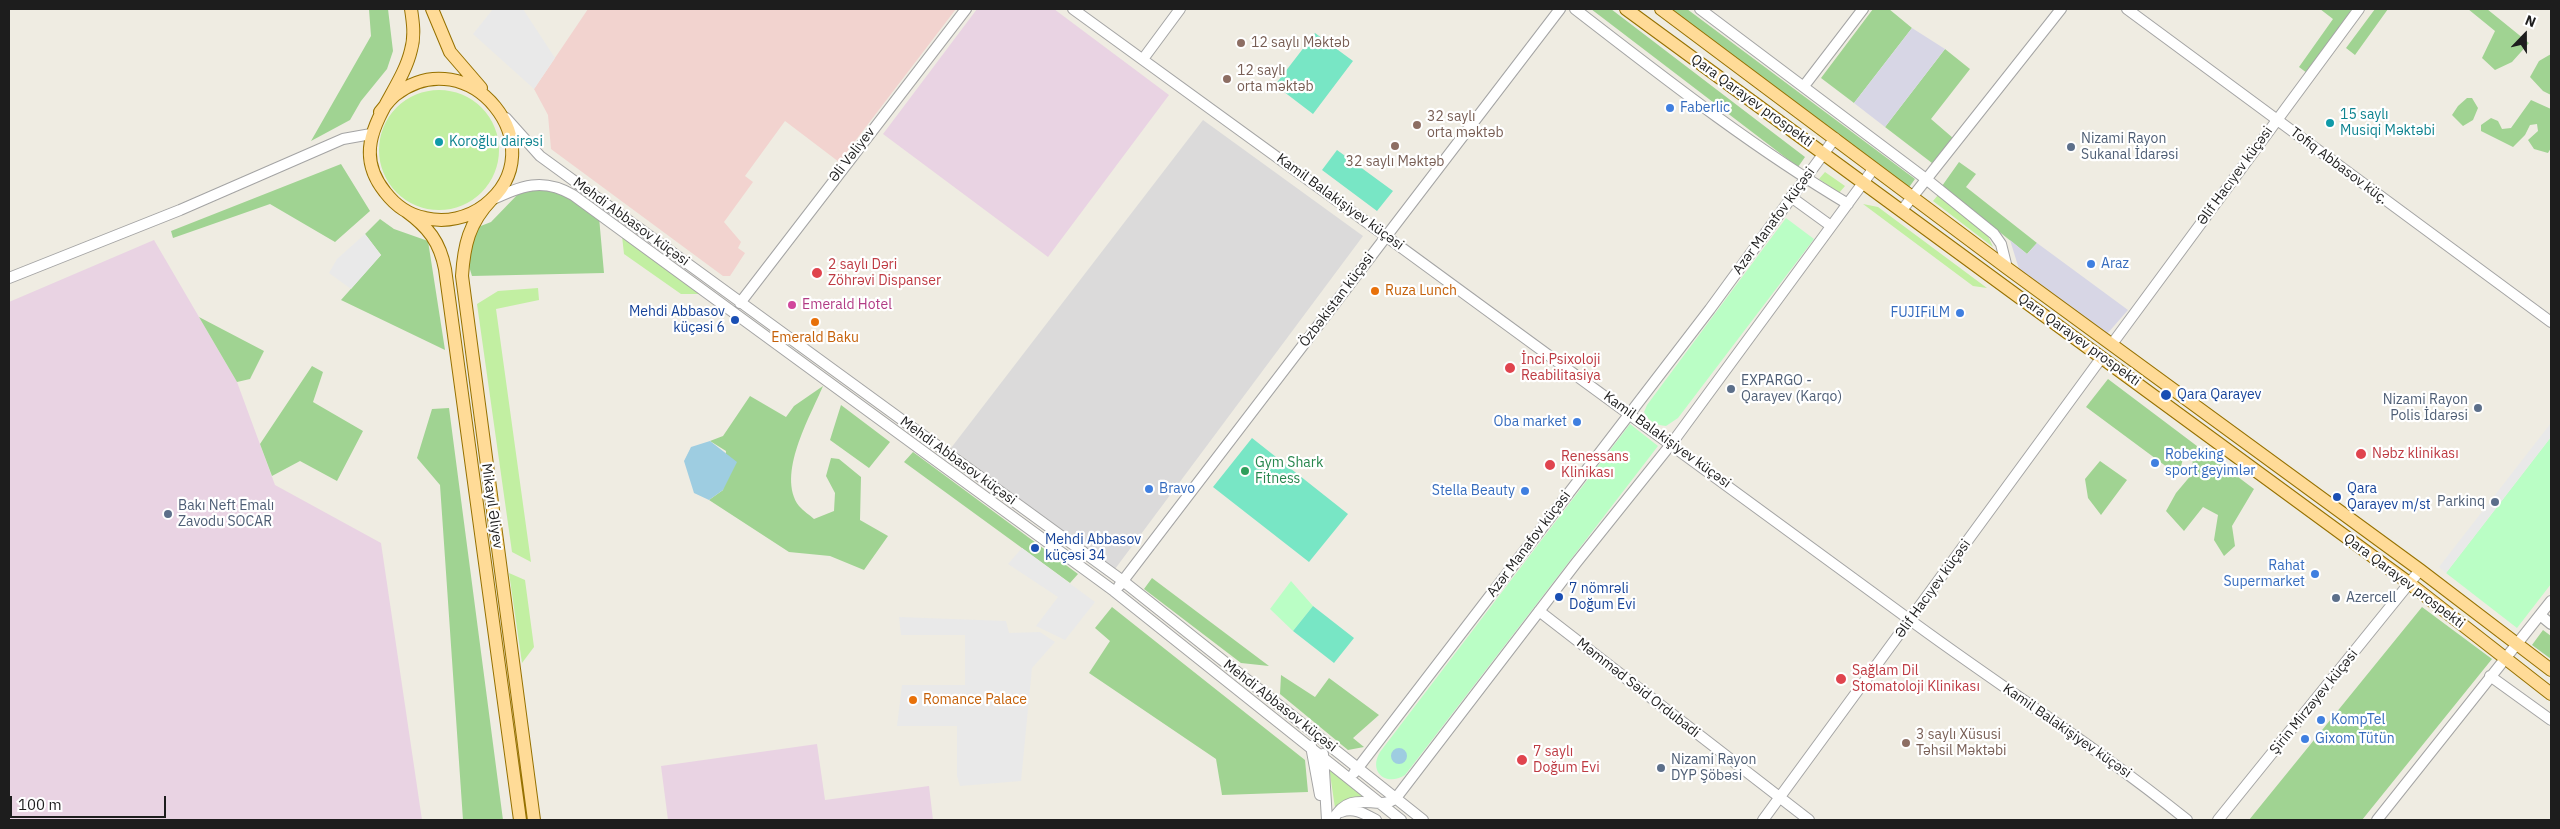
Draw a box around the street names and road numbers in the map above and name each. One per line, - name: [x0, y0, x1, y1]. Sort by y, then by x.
- street label: Qara Qarayev prospekti: [1688, 51, 1816, 151]
- street label: Əlif Hacıyev küçəsi: [2194, 123, 2276, 229]
- street label: Əli Vəliyev: [825, 124, 879, 186]
- street label: Tofiq Abbasov küç.: [2287, 124, 2391, 208]
- street label: Kamil Balakişiyev küçəsi: [1273, 150, 1407, 254]
- street label: Azər Manafov küçəsi: [1729, 164, 1819, 278]
- street label: Mehdi Abbasov küçəsi: [570, 174, 692, 270]
- street label: Özbəkistan küçəsi: [1296, 250, 1378, 350]
- street label: Qara Qarayev prospekti: [2015, 290, 2143, 390]
- street label: Kamil Balakişiyev küçəsi: [1600, 388, 1734, 492]
- street label: Mehdi Abbasov küçəsi: [897, 413, 1019, 509]
- street label: Mikayıl Əliyev: [478, 462, 506, 550]
- street label: Azər Manafov küçəsi: [1484, 488, 1574, 600]
- street label: Qara Qarayev prospekti: [2340, 530, 2468, 632]
- street label: Əlif Hacıyev küçəsi: [1892, 536, 1974, 642]
- street label: Məmməd Səid Ordubadi: [1573, 635, 1703, 741]
- street label: Şirin Mirzəyev küçəsi: [2266, 646, 2362, 758]
- street label: Mehdi Abbasov küçəsi: [1220, 656, 1340, 756]
- street label: Kamil Balakişiyev küçəsi: [2000, 680, 2134, 782]

